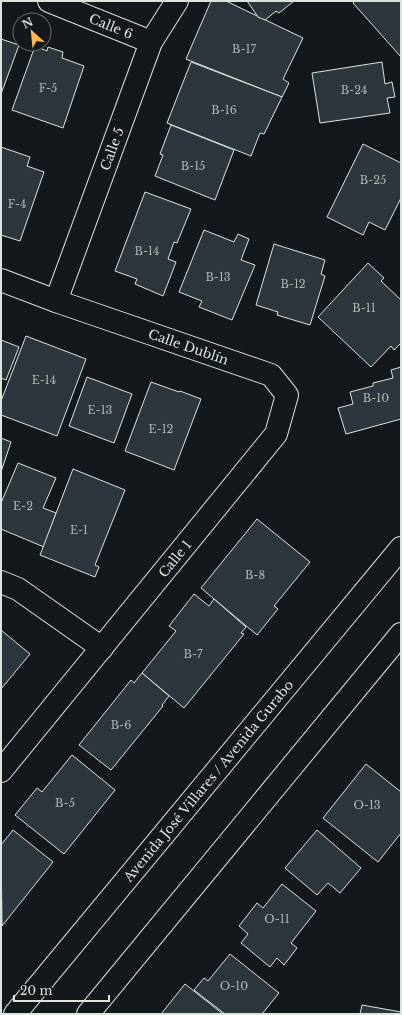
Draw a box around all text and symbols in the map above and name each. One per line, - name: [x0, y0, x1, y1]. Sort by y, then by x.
- street label: Calle 6: [87, 10, 136, 42]
- north arrow: [12, 12, 52, 52]
- text: N: [20, 14, 36, 32]
- house number: B-17: [232, 42, 256, 56]
- house number: F-5: [39, 81, 57, 95]
- house number: B-24: [341, 83, 367, 97]
- house number: B-16: [211, 103, 237, 117]
- street label: Calle 5: [96, 125, 127, 173]
- house number: B-15: [181, 159, 205, 173]
- house number: B-25: [360, 173, 386, 187]
- house number: F-4: [8, 197, 26, 211]
- house number: B-14: [135, 244, 159, 258]
- house number: B-13: [205, 270, 231, 284]
- house number: B-12: [280, 277, 306, 291]
- house number: B-11: [352, 301, 376, 315]
- street label: Calle Dublín: [146, 325, 231, 368]
- house number: E-14: [32, 373, 56, 387]
- house number: B-10: [363, 391, 389, 405]
- house number: E-13: [88, 403, 113, 417]
- house number: E-12: [149, 422, 174, 436]
- house number: E-2: [13, 499, 33, 513]
- house number: E-1: [70, 523, 88, 537]
- street label: Calle 1: [155, 537, 195, 581]
- house number: B-8: [245, 568, 265, 582]
- house number: B-7: [184, 647, 203, 661]
- street label: Avenida José Villares / Avenida Gurabo: [119, 676, 297, 886]
- house number: B-6: [111, 718, 131, 732]
- house number: B-5: [55, 796, 75, 810]
- house number: O-13: [353, 798, 381, 812]
- house number: O-11: [264, 912, 290, 926]
- scale bar: [14, 977, 109, 1003]
- house number: O-10: [220, 979, 248, 993]
- text: 20 m: [20, 983, 52, 998]

